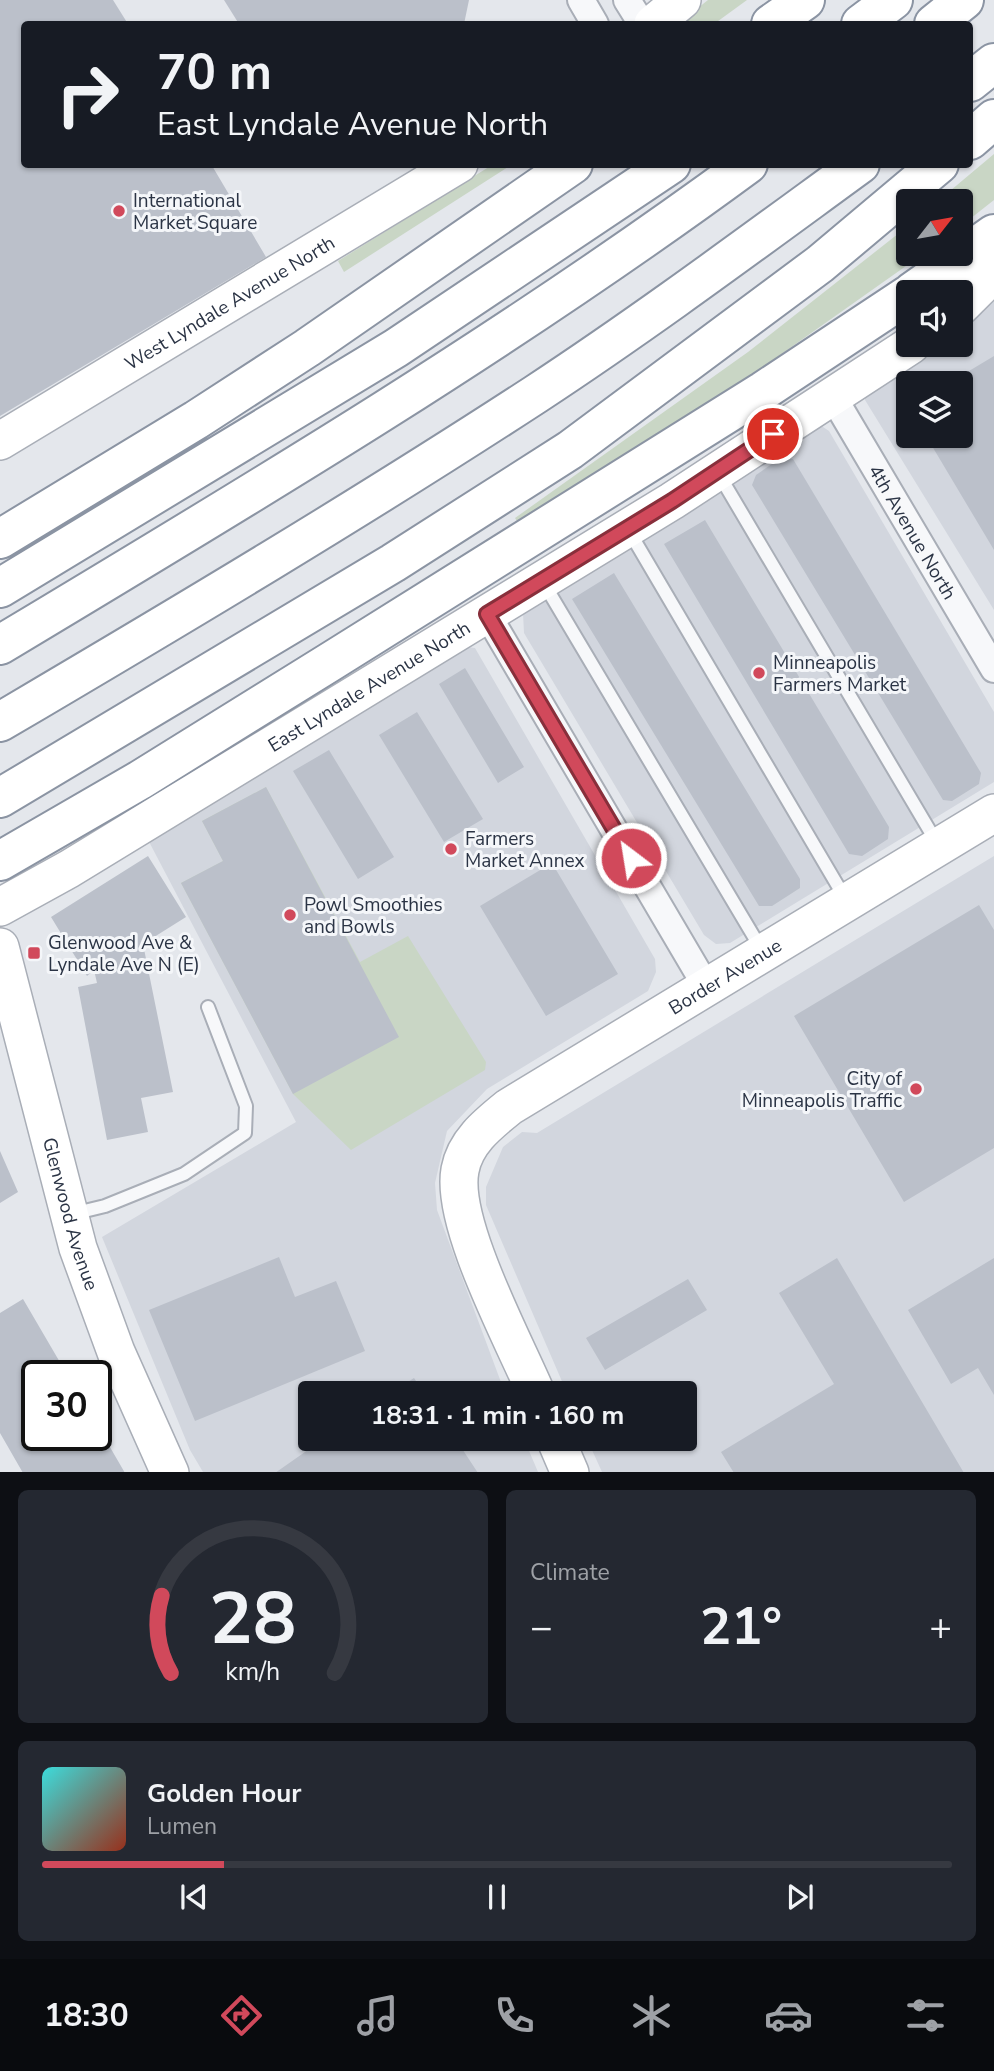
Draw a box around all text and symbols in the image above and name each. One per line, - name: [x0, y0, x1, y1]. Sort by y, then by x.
- text: 70 m: [157, 39, 272, 106]
- icon: right: [42, 49, 133, 140]
- text: East Lyndale Avenue North: [157, 103, 548, 146]
- place label: International Market Square: [133, 188, 257, 236]
- north arrow: [896, 189, 973, 266]
- map controls: [896, 189, 973, 448]
- marker: International Market Square: [111, 203, 127, 219]
- street label: West Lyndale Avenue North: [120, 230, 340, 377]
- button: sound: [896, 280, 973, 357]
- button: layers: [896, 371, 973, 448]
- pin: [743, 404, 803, 464]
- icon: arrive: [754, 415, 792, 453]
- street label: 4th Avenue North: [862, 460, 962, 605]
- street label: East Lyndale Avenue North: [263, 615, 475, 759]
- place label: Minneapolis Farmers Market: [773, 650, 906, 698]
- marker: Minneapolis Farmers Market: [751, 665, 767, 681]
- position arrow: [594, 821, 668, 895]
- place label: Farmers Market Annex: [465, 826, 584, 874]
- marker: Farmers Market Annex: [443, 841, 459, 857]
- place label: Powl Smoothies and Bowls: [304, 892, 443, 940]
- marker: Powl Smoothies and Bowls: [282, 907, 298, 923]
- place label: Glenwood Ave & Lyndale Ave N (E): [48, 930, 200, 978]
- street label: Border Avenue: [664, 933, 787, 1021]
- marker: Glenwood Ave & Lyndale Ave N (E): [26, 945, 42, 961]
- place label: City of Minneapolis Traffic: [742, 1066, 903, 1114]
- marker: City of Minneapolis Traffic: [908, 1081, 924, 1097]
- street label: Glenwood Avenue: [36, 1135, 104, 1294]
- speed limit sign: 30: [21, 1360, 112, 1451]
- text: 18:31 · 1 min · 160 m: [371, 1398, 624, 1433]
- text: Climate: [530, 1557, 610, 1588]
- text: 28: [209, 1569, 297, 1669]
- text: 21°: [700, 1591, 782, 1662]
- text: −: [530, 1602, 553, 1653]
- text: +: [929, 1602, 952, 1653]
- text: km/h: [225, 1654, 281, 1688]
- text: Golden Hour: [147, 1776, 302, 1811]
- text: Lumen: [147, 1811, 217, 1842]
- icon: previous: [175, 1878, 213, 1916]
- icon: pause: [478, 1878, 516, 1916]
- icon: next: [781, 1878, 819, 1916]
- icon: directions: [217, 1991, 266, 2040]
- icon: music: [353, 1991, 402, 2040]
- icon: phone: [490, 1991, 539, 2040]
- icon: climate: [627, 1991, 676, 2040]
- icon: car: [764, 1991, 813, 2040]
- icon: filters: [901, 1991, 950, 2040]
- text: 18:30: [44, 1994, 129, 2037]

